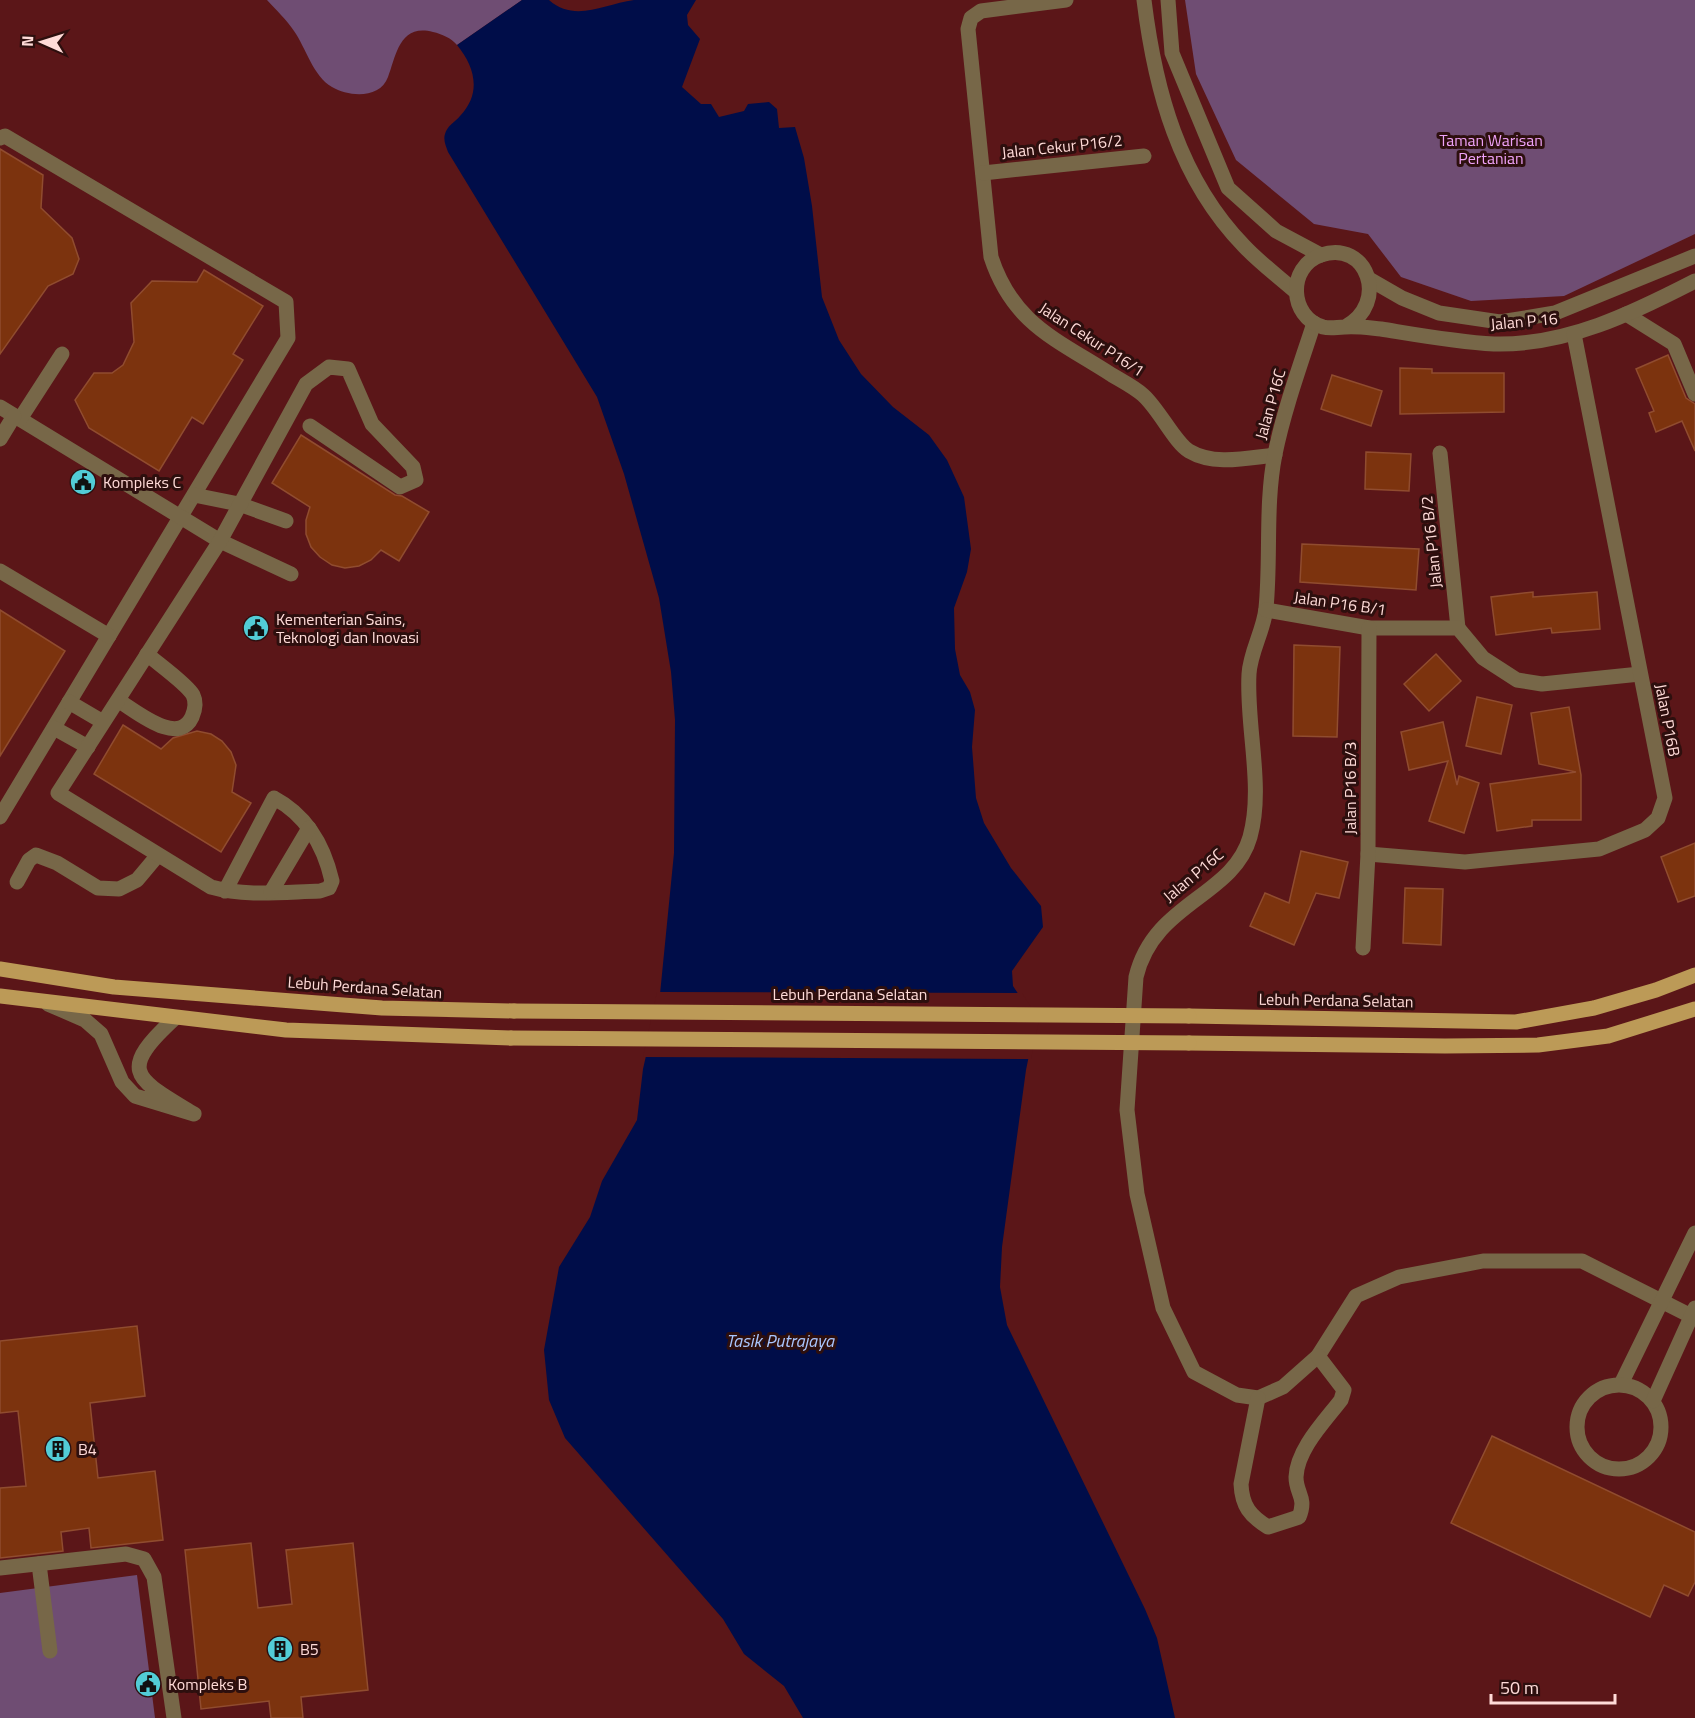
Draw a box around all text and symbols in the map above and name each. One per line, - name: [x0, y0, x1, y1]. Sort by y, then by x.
- north arrow: [12, 12, 72, 72]
- text: N: [15, 35, 39, 47]
- street label: Jalan Cekur P16/2: [1000, 128, 1124, 164]
- park label: Taman Warisan Pertanian: [1439, 128, 1543, 170]
- street label: Jalan Cekur P16/1: [1035, 296, 1149, 382]
- street label: Jalan P 16: [1489, 306, 1559, 336]
- street label: Jalan P16C: [1248, 366, 1292, 442]
- public building icon: Kompleks C: [68, 467, 98, 497]
- place label: Kompleks C: [103, 470, 182, 494]
- street label: Jalan P16 B/2: [1414, 495, 1448, 589]
- street label: Jalan P16 B/1: [1292, 585, 1388, 621]
- place label: Kementerian Sains, Teknologi dan Inovasi: [276, 607, 419, 649]
- public building icon: Kementerian Sains, Teknologi dan Inovasi: [241, 613, 271, 643]
- street label: Jalan P16B: [1649, 682, 1687, 759]
- street label: Jalan P16 B/3: [1338, 742, 1362, 834]
- street label: Jalan P16C: [1157, 842, 1229, 908]
- street label: Lebuh Perdana Selatan: [287, 970, 443, 1004]
- street label: Lebuh Perdana Selatan: [773, 982, 927, 1006]
- street label: Lebuh Perdana Selatan: [1258, 987, 1414, 1013]
- water label: Tasik Putrajaya: [726, 1327, 835, 1354]
- building icon: B4: [43, 1434, 73, 1464]
- place label: B4: [78, 1437, 97, 1461]
- building icon: B5: [265, 1634, 295, 1664]
- place label: B5: [300, 1637, 319, 1661]
- scale bar: [1491, 1667, 1616, 1705]
- public building icon: Kompleks B: [133, 1669, 163, 1699]
- place label: Kompleks B: [168, 1672, 248, 1696]
- text: 50 m: [1500, 1674, 1539, 1701]

